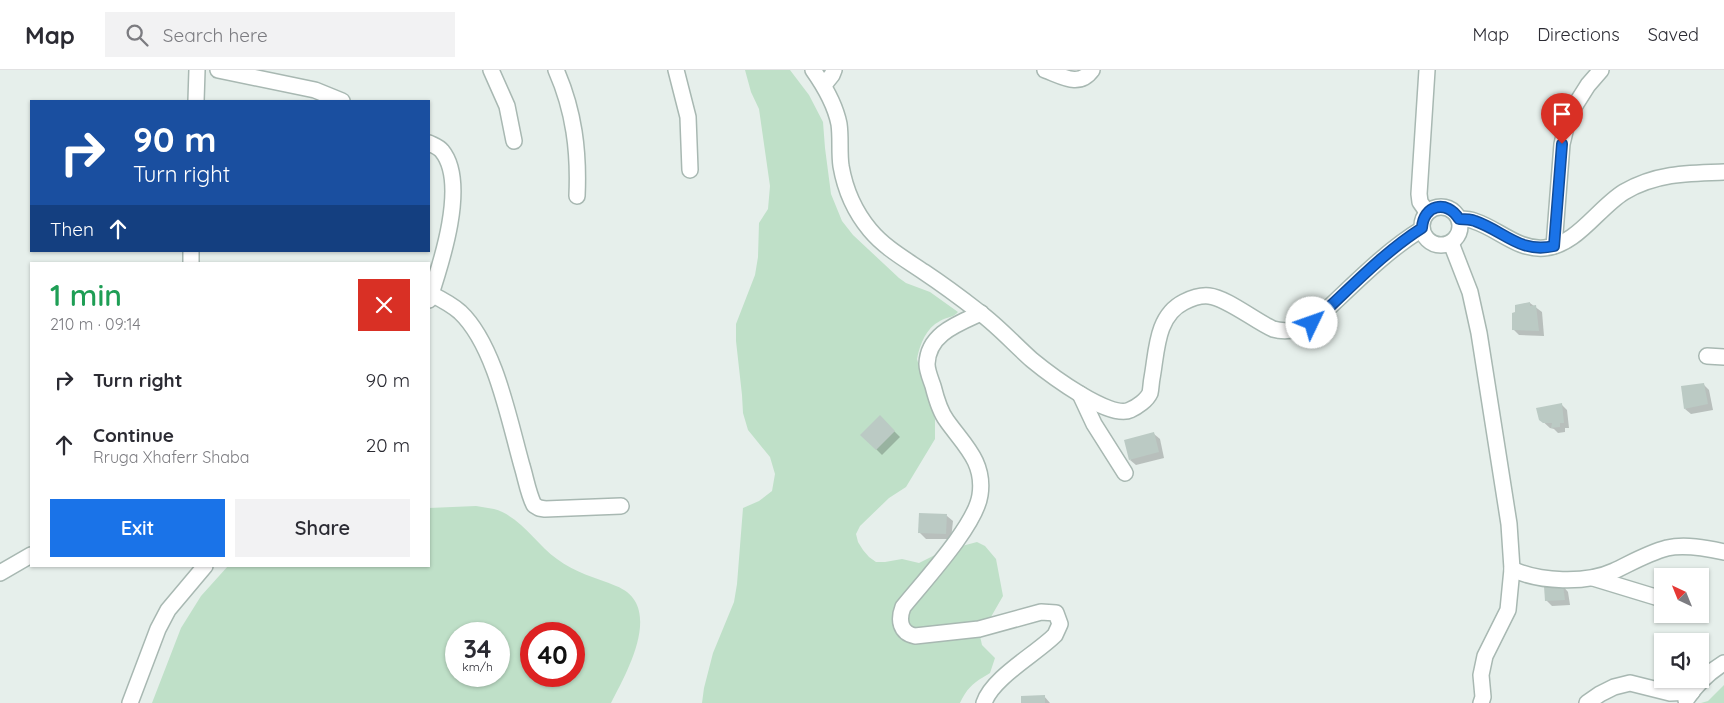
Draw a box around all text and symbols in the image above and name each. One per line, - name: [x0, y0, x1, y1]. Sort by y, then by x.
- search box: [105, 12, 455, 57]
- text: Map: [25, 20, 75, 50]
- icon: search: [123, 21, 151, 49]
- text: Search here: [163, 23, 268, 47]
- text: Map: [1472, 23, 1509, 46]
- text: Directions: [1537, 23, 1620, 46]
- text: Saved: [1648, 23, 1699, 46]
- pin: [1541, 93, 1583, 144]
- icon: arrive: [1548, 100, 1576, 128]
- text: 90 m: [133, 117, 216, 161]
- icon: right: [50, 120, 115, 185]
- text: Turn right: [133, 160, 230, 188]
- icon: ahead: [104, 215, 132, 243]
- text: Then: [50, 217, 94, 241]
- text: 1 min: [50, 276, 122, 314]
- button: close: [358, 279, 410, 331]
- position arrow: [1285, 296, 1337, 348]
- text: 210 m · 09:14: [50, 314, 141, 334]
- icon: right: [50, 366, 78, 394]
- text: Turn right: [93, 368, 182, 392]
- text: 90 m: [366, 368, 410, 392]
- text: Continue: [93, 423, 174, 447]
- icon: ahead: [50, 431, 78, 459]
- text: 20 m: [366, 433, 410, 457]
- text: Rruga Xhaferr Shaba: [93, 447, 249, 467]
- button: Exit: [50, 499, 225, 557]
- button: Share: [235, 499, 410, 557]
- north arrow: [1654, 568, 1709, 622]
- map controls: [1654, 568, 1709, 688]
- speed limit sign: 40: [520, 622, 585, 687]
- text: 34: [463, 633, 492, 664]
- button: sound: [1654, 633, 1709, 688]
- text: km/h: [462, 659, 493, 674]

